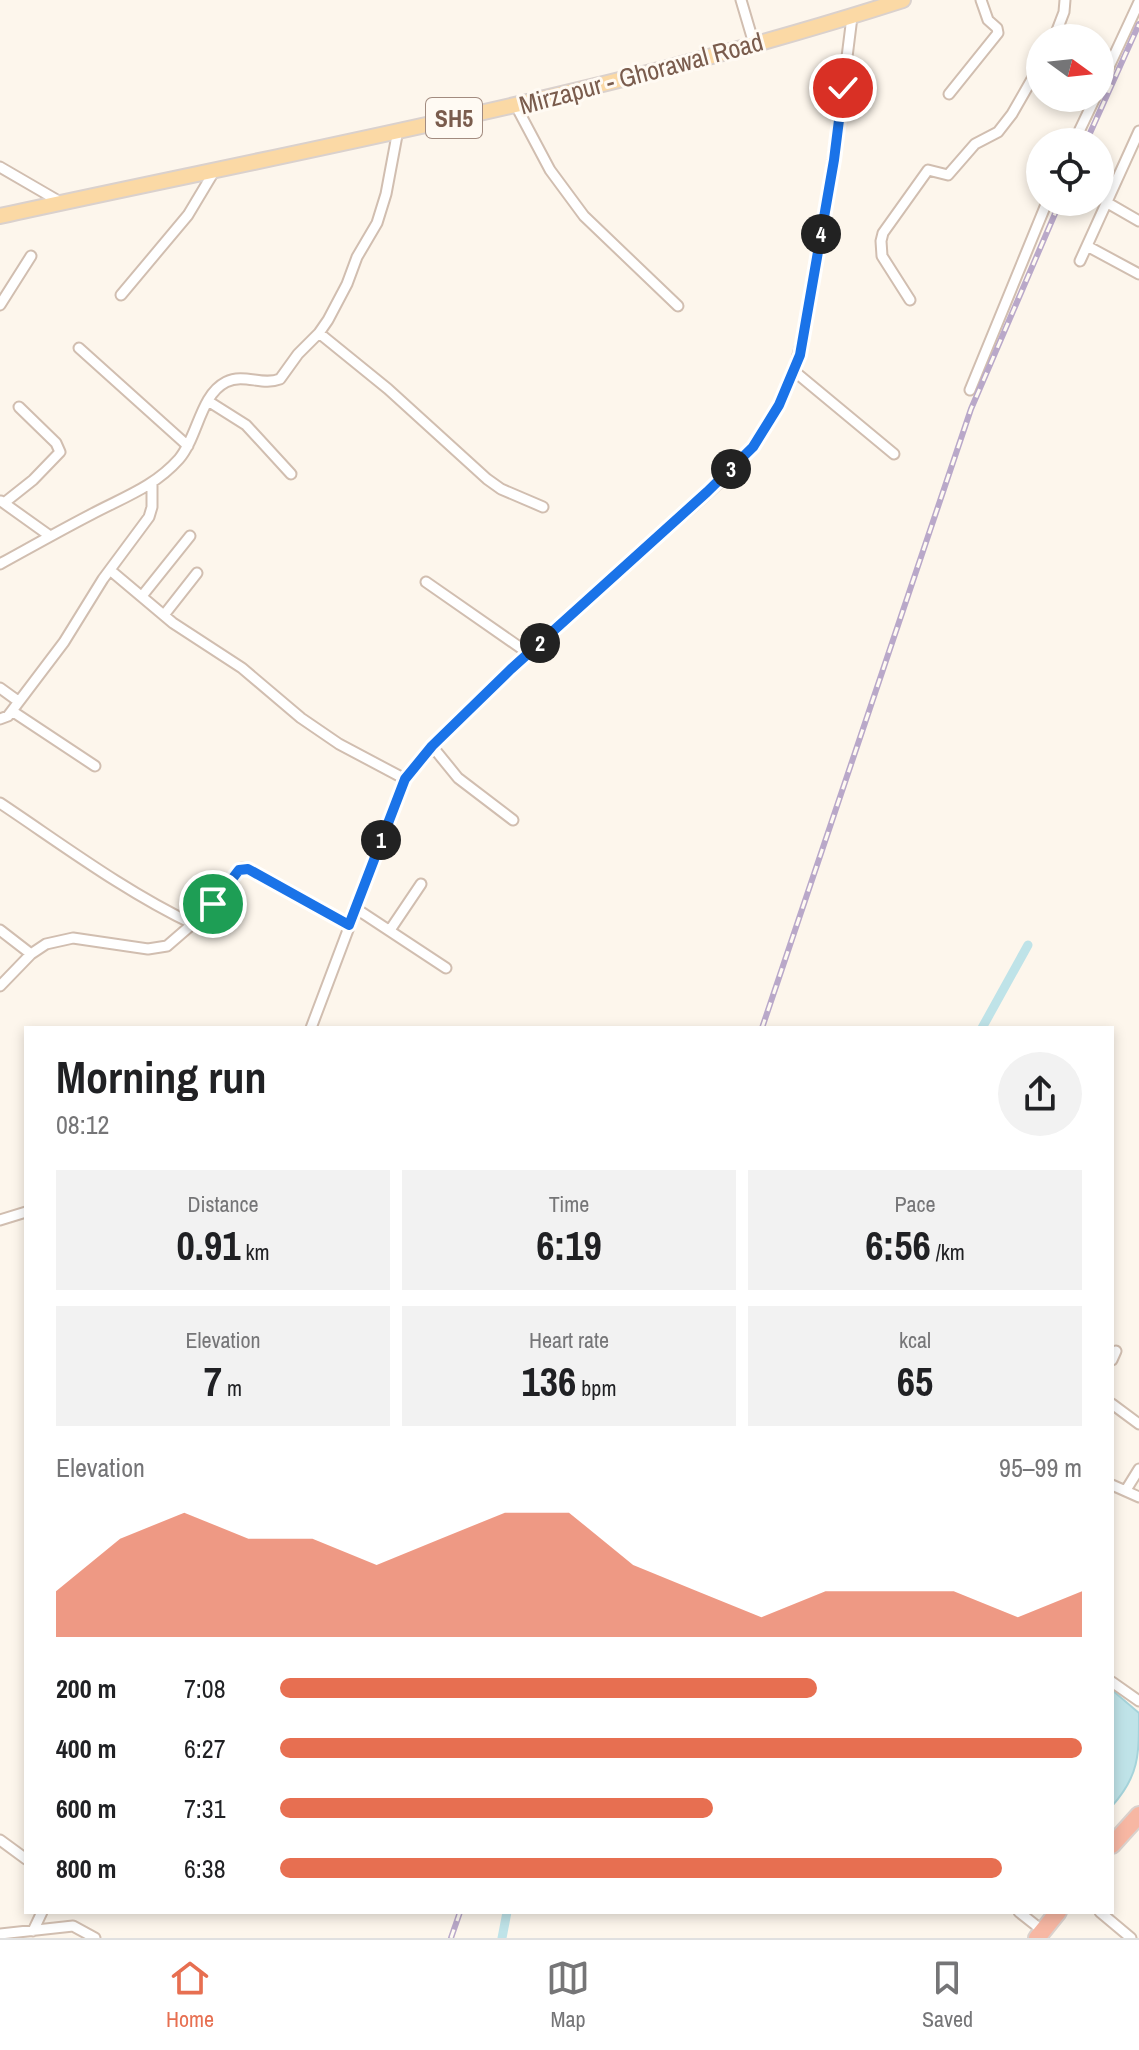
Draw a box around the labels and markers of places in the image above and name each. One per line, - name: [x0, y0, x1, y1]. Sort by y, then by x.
- pin: [809, 54, 877, 122]
- pin: 4: [801, 214, 841, 254]
- pin: 3: [711, 449, 751, 489]
- pin: 2: [520, 623, 560, 663]
- pin: 1: [361, 820, 401, 860]
- pin: [179, 870, 247, 938]

